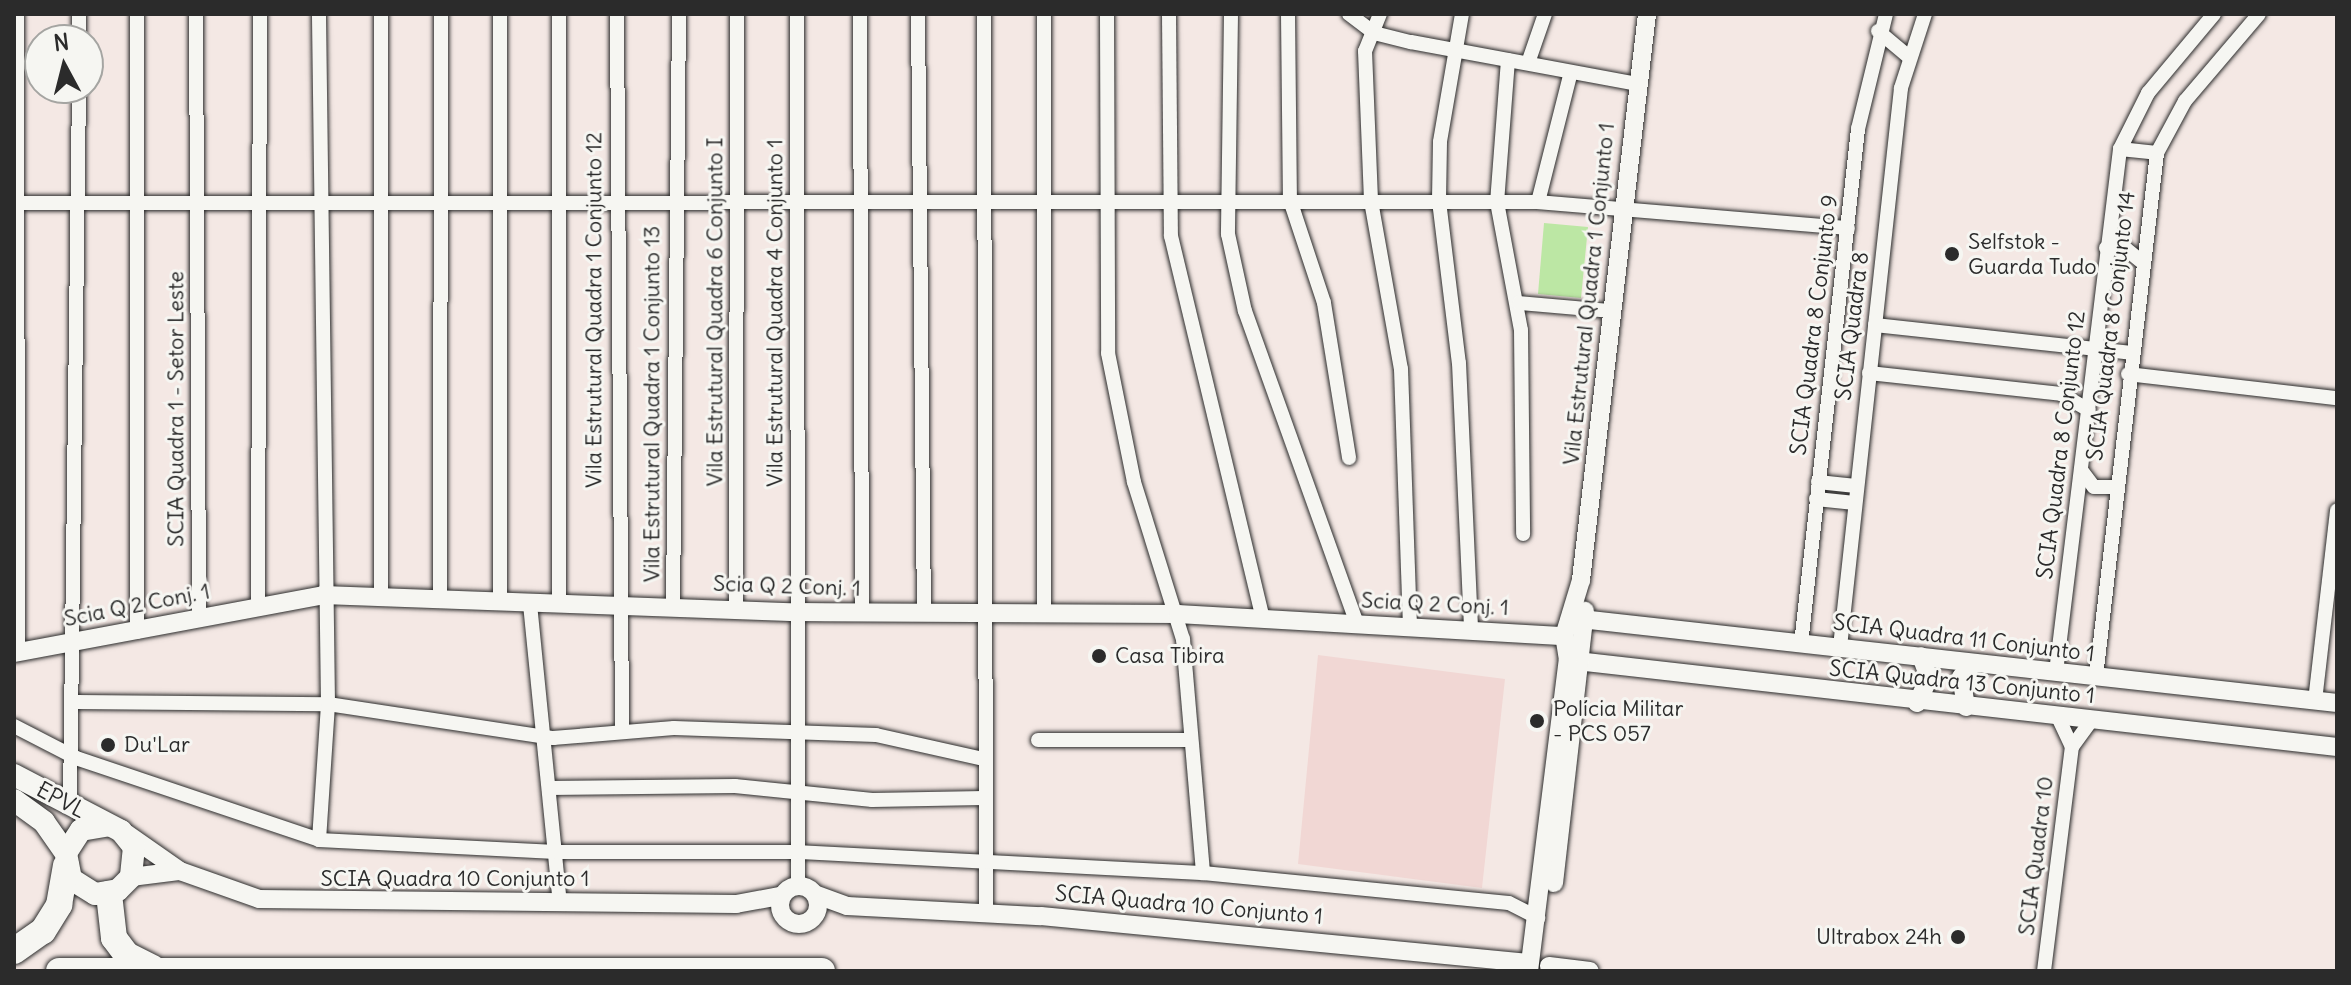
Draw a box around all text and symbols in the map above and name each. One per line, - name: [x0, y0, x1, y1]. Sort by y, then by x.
- north arrow: [24, 24, 104, 104]
- text: N: [52, 27, 71, 57]
- street label: Vila Estrutural Quadra 1 Conjunto 1: [1558, 122, 1620, 466]
- street label: Vila Estrutural Quadra 1 Conjunto 12: [581, 132, 607, 488]
- street label: Vila Estrutural Quadra 6 Conjunto I: [702, 138, 728, 486]
- street label: Vila Estrutural Quadra 4 Conjunto 1: [762, 139, 788, 487]
- street label: SCIA Quadra 8 Conjunto 14: [2081, 190, 2141, 462]
- street label: SCIA Quadra 8 Conjunto 9: [1785, 193, 1843, 457]
- street label: Vila Estrutural Quadra 1 Conjunto 13: [639, 226, 665, 582]
- place label: Selfstok - Guarda Tudo: [1968, 228, 2097, 280]
- marker: Selfstok - Guarda Tudo: [1943, 245, 1961, 263]
- street label: SCIA Quadra 8: [1830, 250, 1874, 402]
- street label: SCIA Quadra 1 - Setor Leste: [163, 271, 189, 547]
- street label: SCIA Quadra 8 Conjunto 12: [2031, 309, 2091, 581]
- street label: Scia Q 2 Conj. 1: [713, 570, 861, 602]
- street label: Scia Q 2 Conj. 1: [62, 578, 212, 632]
- street label: Scia Q 2 Conj. 1: [1360, 587, 1510, 621]
- street label: SCIA Quadra 11 Conjunto 1: [1832, 609, 2096, 667]
- place label: Casa Tibira: [1115, 643, 1224, 669]
- marker: Casa Tibira: [1090, 647, 1108, 665]
- street label: SCIA Quadra 13 Conjunto 1: [1828, 655, 2096, 709]
- place label: Polícia Militar - PCS 057: [1553, 695, 1683, 746]
- marker: Polícia Militar - PCS 057: [1528, 712, 1546, 730]
- place label: Du'Lar: [124, 732, 190, 758]
- marker: Du'Lar: [99, 736, 117, 754]
- street label: SCIA Quadra 10: [2013, 775, 2059, 937]
- street label: EPVL: [32, 776, 90, 824]
- street label: SCIA Quadra 10 Conjunto 1: [321, 866, 589, 892]
- street label: SCIA Quadra 10 Conjunto 1: [1054, 880, 1324, 930]
- place label: Ultrabox 24h: [1816, 924, 1942, 950]
- marker: Ultrabox 24h: [1949, 928, 1967, 946]

